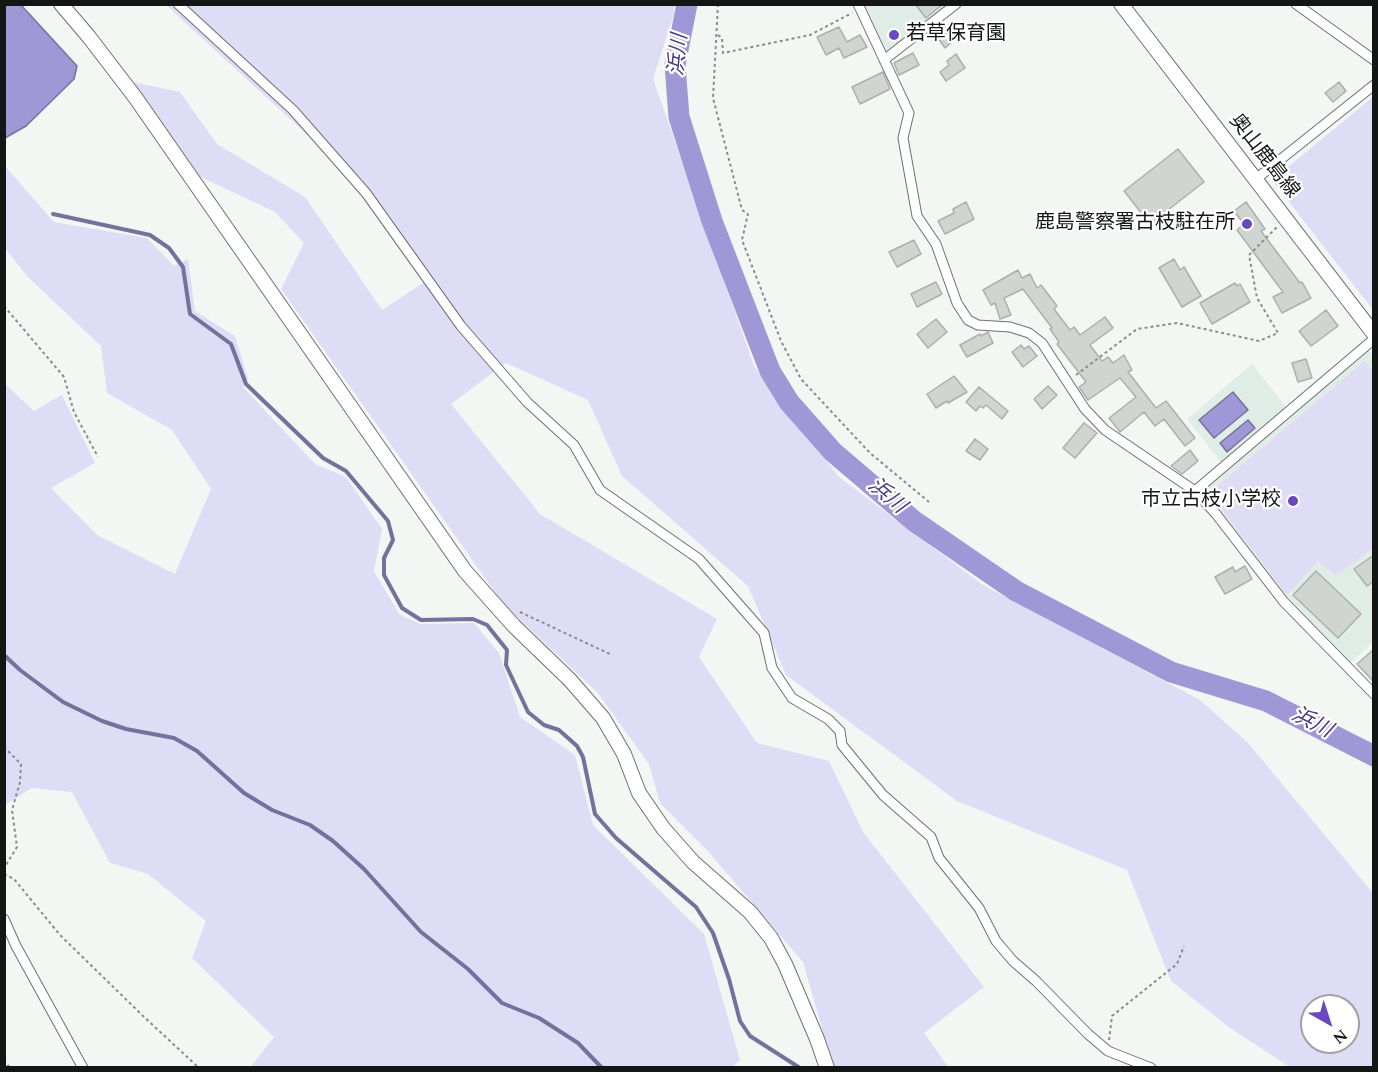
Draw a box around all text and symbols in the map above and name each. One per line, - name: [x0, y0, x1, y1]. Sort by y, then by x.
- place label: 若草保育園: [906, 23, 1006, 47]
- marker: 若草保育園: [887, 28, 901, 42]
- water label: 浜川: [665, 33, 695, 77]
- street label: 奥山鹿島線: [1223, 110, 1303, 204]
- place label: 鹿島警察署古枝駐在所: [1035, 212, 1235, 236]
- marker: 鹿島警察署古枝駐在所: [1240, 217, 1254, 231]
- water label: 浜川: [862, 474, 910, 520]
- place label: 市立古枝小学校: [1141, 489, 1281, 513]
- marker: 市立古枝小学校: [1286, 494, 1300, 508]
- water label: 浜川: [1287, 703, 1335, 745]
- north arrow: [1300, 994, 1360, 1054]
- text: N: [1327, 1023, 1353, 1050]

